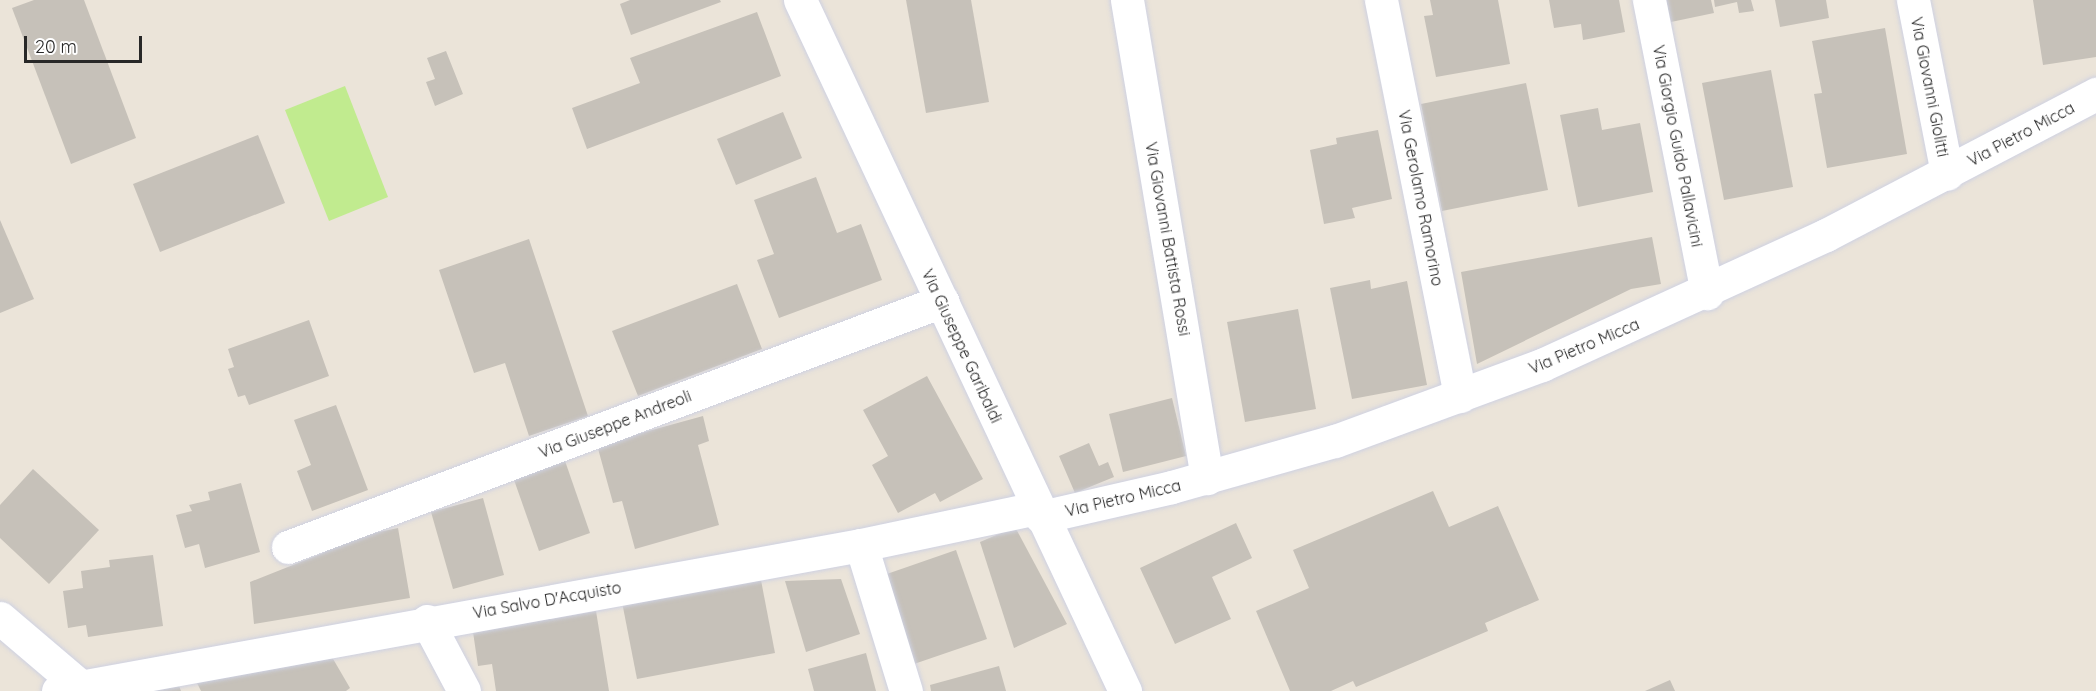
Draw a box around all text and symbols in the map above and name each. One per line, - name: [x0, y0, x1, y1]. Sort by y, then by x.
- street label: Via Giovanni Giolitti: [1907, 15, 1953, 159]
- scale bar: [27, 24, 146, 62]
- text: 20 m: [35, 35, 77, 58]
- street label: Via Giorgio Guido Pallavicini: [1649, 43, 1707, 249]
- street label: Via Pietro Micca: [1964, 98, 2078, 170]
- street label: Via Gerolamo Ramorino: [1394, 108, 1448, 288]
- street label: Via Giovanni Battista Rossi: [1141, 140, 1195, 338]
- street label: Via Giuseppe Garibaldi: [918, 266, 1006, 426]
- street label: Via Pietro Micca: [1526, 314, 1642, 378]
- street label: Via Giuseppe Andreoli: [536, 386, 694, 462]
- street label: Via Pietro Micca: [1063, 475, 1183, 521]
- street label: Via Salvo D'Acquisto: [471, 577, 623, 623]

